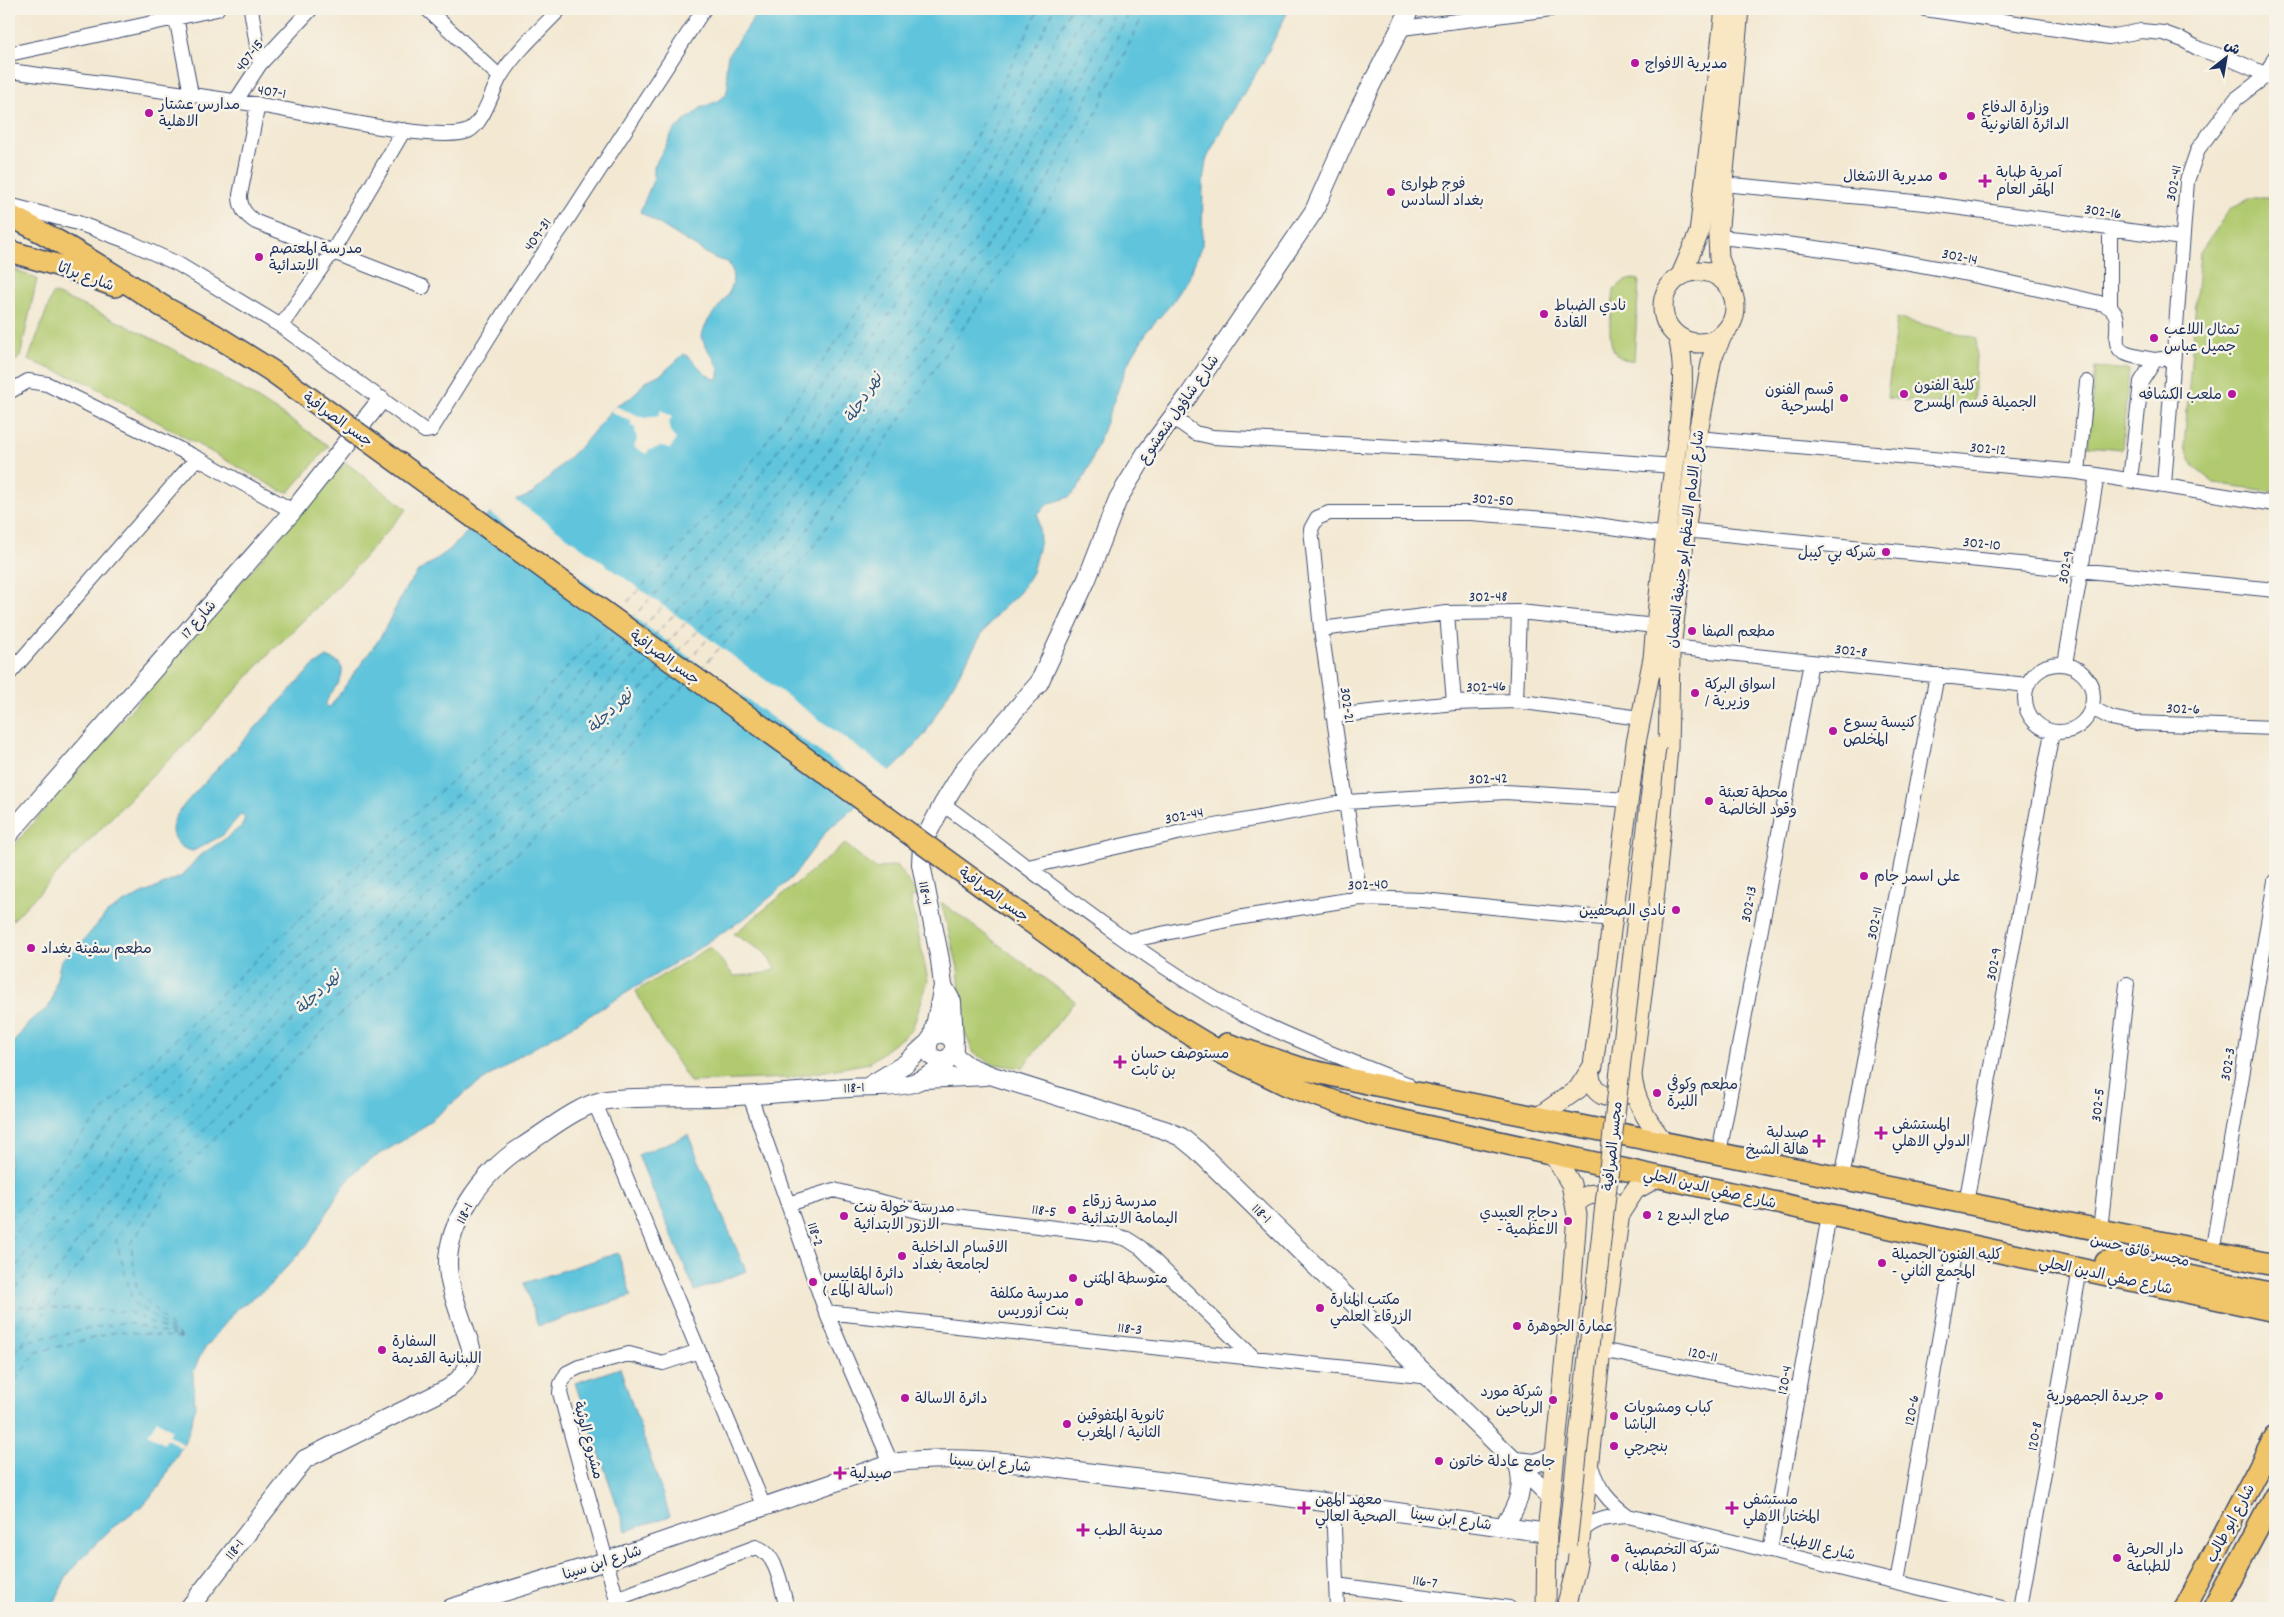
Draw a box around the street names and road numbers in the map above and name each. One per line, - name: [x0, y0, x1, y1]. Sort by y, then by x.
- street label: 407-15: [231, 35, 270, 77]
- street label: 407-1: [256, 80, 288, 106]
- street label: 302-41: [2161, 164, 2189, 203]
- street label: 302-16: [2083, 200, 2123, 226]
- street label: 409-31: [519, 214, 558, 256]
- street label: 302-14: [1940, 244, 1979, 272]
- street label: شارع براثا: [54, 258, 117, 298]
- street label: شارع شاؤول شعشوع: [1134, 351, 1226, 469]
- street label: جسر الصرافية: [297, 388, 376, 454]
- street label: شارع الامام الاعظم ابو حنيفة النعمان: [1663, 429, 1711, 650]
- street label: 302-12: [1969, 437, 2007, 463]
- street label: 302-50: [1471, 489, 1514, 513]
- street label: 302-10: [1962, 532, 2002, 558]
- street label: 302-9: [2053, 549, 2081, 586]
- street label: 302-48: [1468, 587, 1508, 609]
- street label: شارع 17: [176, 596, 223, 644]
- street label: جسر الصرافية: [624, 626, 703, 692]
- street label: 302-8: [1833, 639, 1868, 665]
- street label: 302-46: [1466, 676, 1506, 700]
- street label: 302-21: [1333, 686, 1359, 725]
- street label: 302-6: [2166, 698, 2200, 722]
- street label: 302-42: [1468, 768, 1508, 792]
- street label: 302-44: [1163, 802, 1206, 831]
- street label: جسر الصرافية: [953, 863, 1032, 929]
- street label: 302-40: [1347, 874, 1389, 898]
- street label: 118-4: [911, 880, 937, 907]
- street label: 302-13: [1736, 884, 1764, 924]
- street label: 302-11: [1862, 905, 1890, 942]
- street label: 302-9: [1981, 946, 2009, 983]
- street label: 302-3: [2216, 1046, 2242, 1082]
- street label: 118-1: [843, 1077, 865, 1101]
- street label: 302-5: [2086, 1087, 2112, 1123]
- street label: مجسر الصرافية: [1598, 1100, 1630, 1192]
- street label: شارع صفي الدين الحلي: [1641, 1164, 1778, 1216]
- street label: 118-1: [1245, 1199, 1276, 1230]
- street label: 118-1: [451, 1200, 480, 1228]
- street label: 118-5: [1030, 1200, 1057, 1224]
- street label: 118-2: [800, 1220, 828, 1250]
- street label: مجسر فائق حسن: [2088, 1230, 2191, 1274]
- street label: شارع صفي الدين الحلي: [2037, 1252, 2174, 1302]
- street label: 118-3: [1117, 1318, 1143, 1342]
- street label: 120-11: [1686, 1342, 1719, 1370]
- street label: 120-4: [1773, 1364, 1799, 1397]
- street label: 120-6: [1899, 1393, 1926, 1427]
- street label: مشروع الوثبة: [566, 1399, 608, 1482]
- street label: 120-8: [2023, 1420, 2049, 1453]
- street label: شارع ابن سينا: [948, 1450, 1032, 1480]
- street label: شارع ابو طالب: [2202, 1481, 2262, 1567]
- street label: شارع ابن سينا: [1409, 1504, 1493, 1538]
- street label: شارع الاطباء: [1780, 1528, 1857, 1568]
- street label: 118-1: [220, 1535, 251, 1565]
- street label: شارع ابن سينا: [560, 1541, 645, 1587]
- street label: 116-7: [1411, 1570, 1439, 1596]

